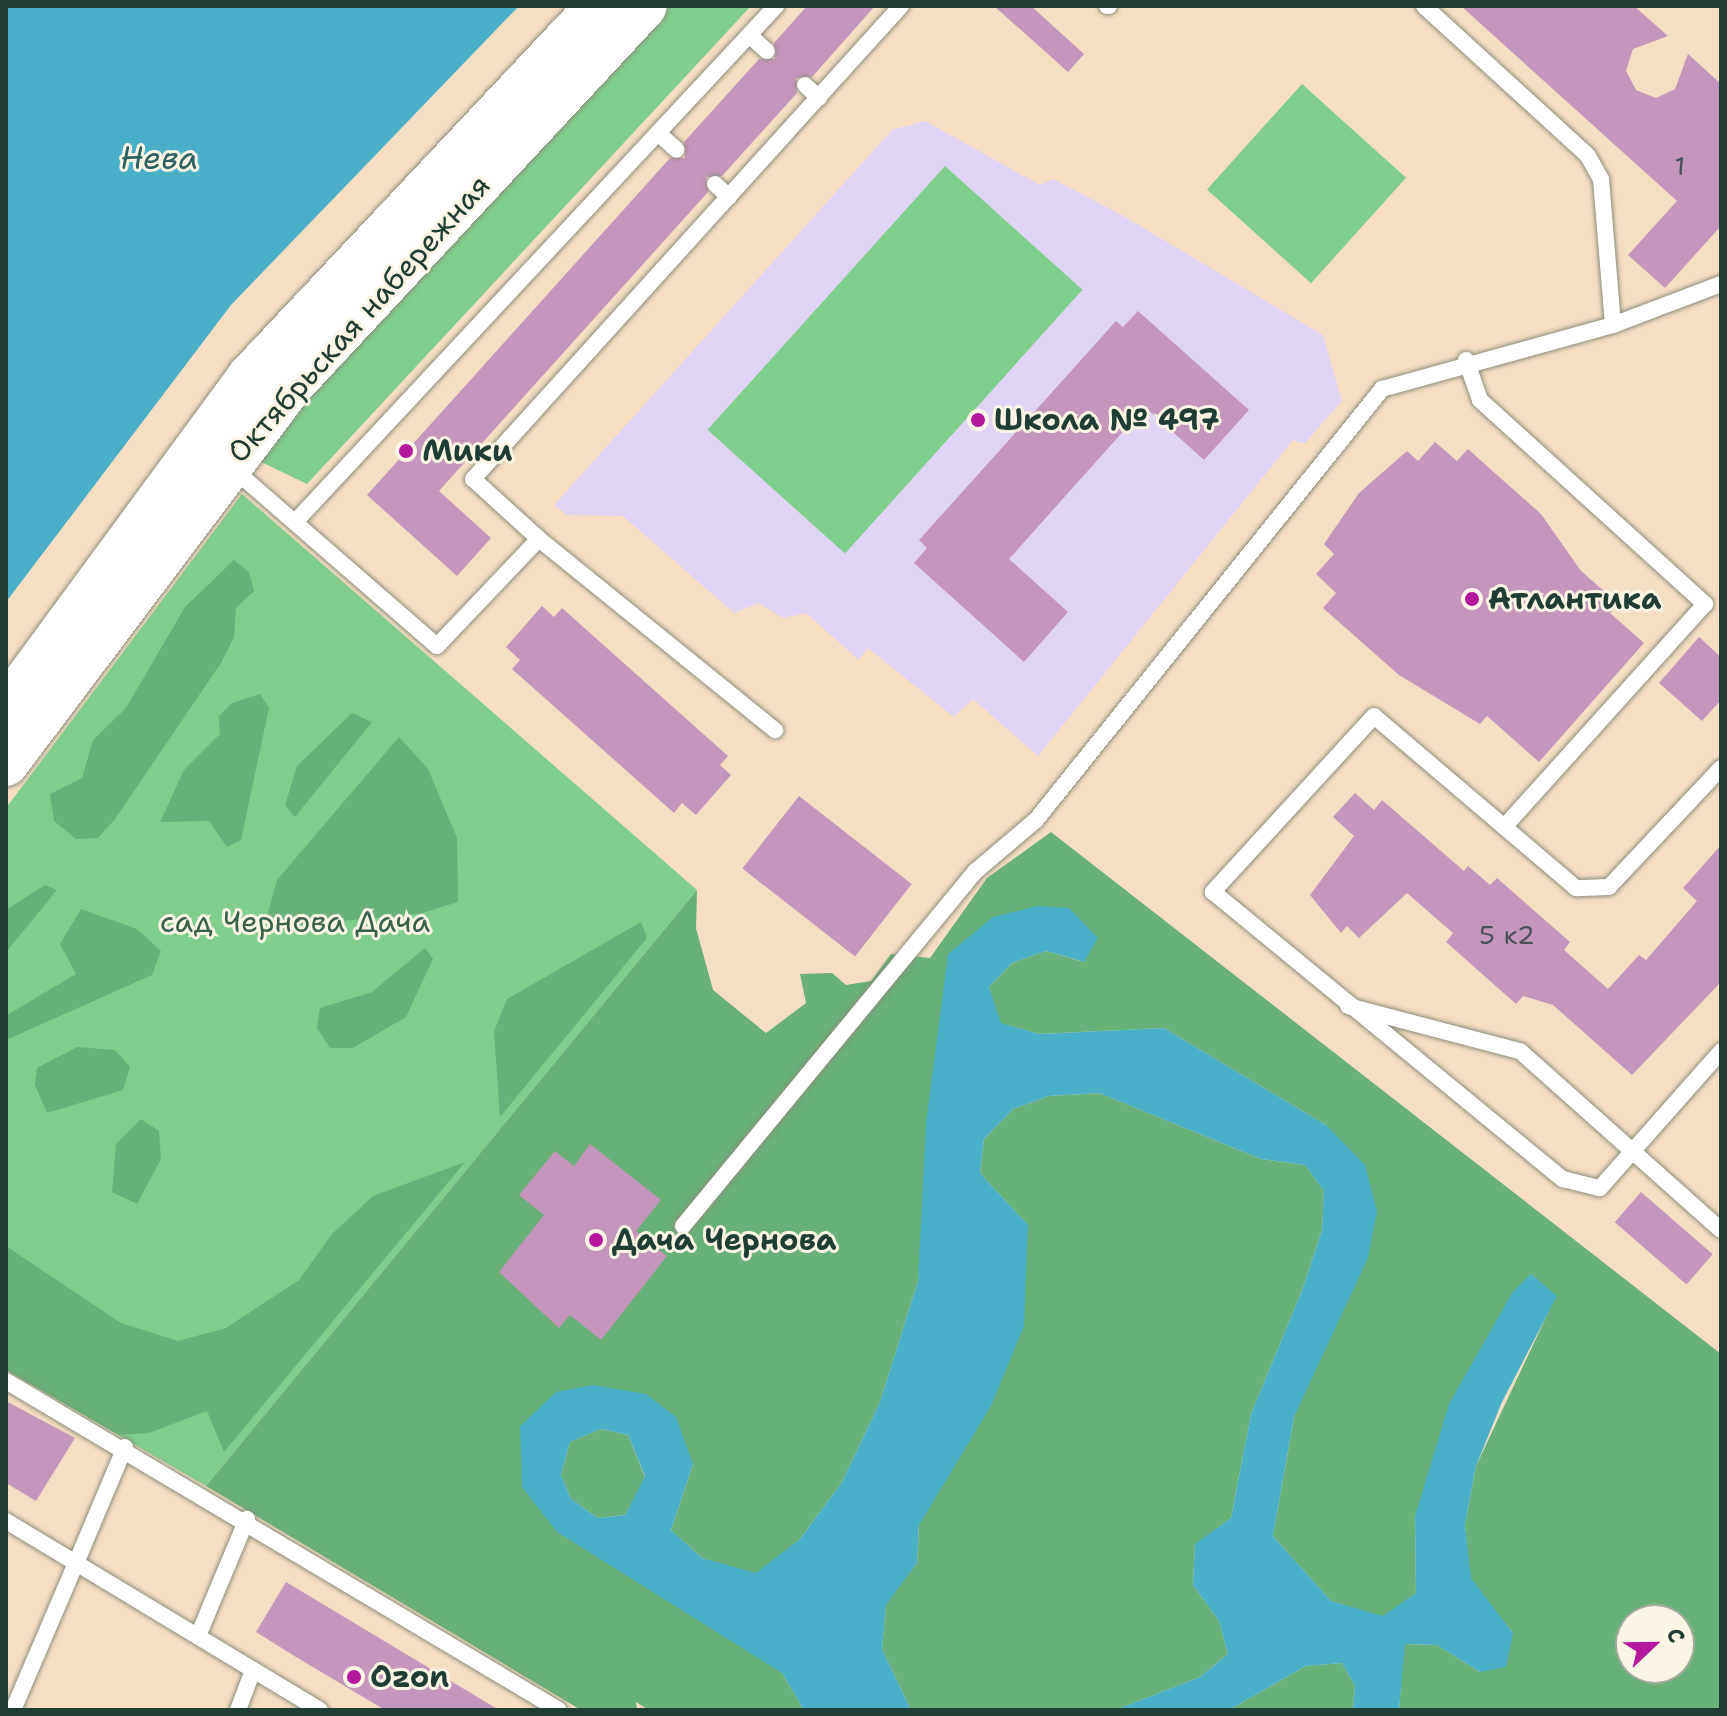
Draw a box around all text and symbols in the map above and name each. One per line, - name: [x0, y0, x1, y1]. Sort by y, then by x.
- water label: Нева: [120, 139, 198, 177]
- house number: 1: [1675, 150, 1685, 182]
- street label: Октябрьская набережная: [220, 168, 498, 470]
- place label: Школа № 497: [994, 402, 1220, 438]
- marker: Школа № 497: [969, 411, 987, 429]
- place label: Мики: [422, 433, 513, 469]
- marker: Мики: [397, 442, 415, 460]
- place label: Атлантика: [1488, 581, 1662, 617]
- marker: Атлантика: [1463, 590, 1481, 608]
- park label: сад Чернова Дача: [160, 904, 430, 940]
- house number: 5 к2: [1479, 919, 1535, 951]
- place label: Дача Чернова: [612, 1222, 836, 1258]
- marker: Дача Чернова: [587, 1231, 605, 1249]
- north arrow: [1615, 1604, 1695, 1684]
- text: С: [1660, 1624, 1692, 1647]
- place label: Ozon: [370, 1659, 449, 1695]
- marker: Ozon: [345, 1668, 363, 1686]

